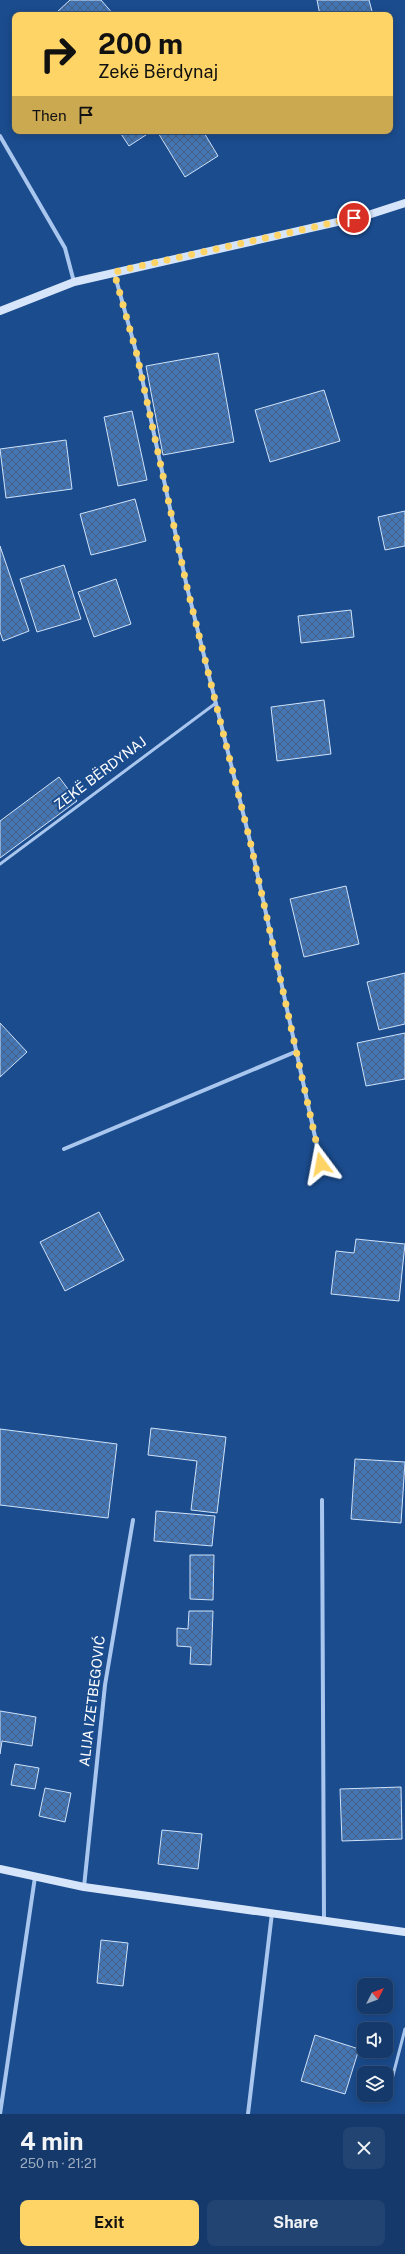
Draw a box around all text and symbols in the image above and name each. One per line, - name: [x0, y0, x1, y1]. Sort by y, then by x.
- text: 200 m: [98, 27, 183, 60]
- icon: right: [32, 28, 84, 80]
- text: Zekë Bërdynaj: [98, 61, 218, 82]
- icon: arrive: [75, 104, 97, 126]
- text: Then: [32, 107, 67, 124]
- pin: [337, 201, 371, 235]
- icon: arrive: [343, 207, 365, 229]
- street label: ZEKË BËRDYNAJ: [50, 732, 149, 813]
- position arrow: [300, 1143, 342, 1185]
- street label: ALIJA IZETBEGOVIĆ: [74, 1634, 108, 1767]
- north arrow: [357, 1978, 393, 2014]
- map controls: [357, 1978, 393, 2102]
- button: sound: [357, 2022, 393, 2058]
- button: layers: [357, 2066, 393, 2102]
- text: 4 min: [20, 2127, 83, 2155]
- button: close: [343, 2127, 385, 2169]
- text: 250 m · 21:21: [20, 2156, 97, 2171]
- button: Exit: [20, 2200, 199, 2246]
- button: Share: [207, 2200, 385, 2246]

